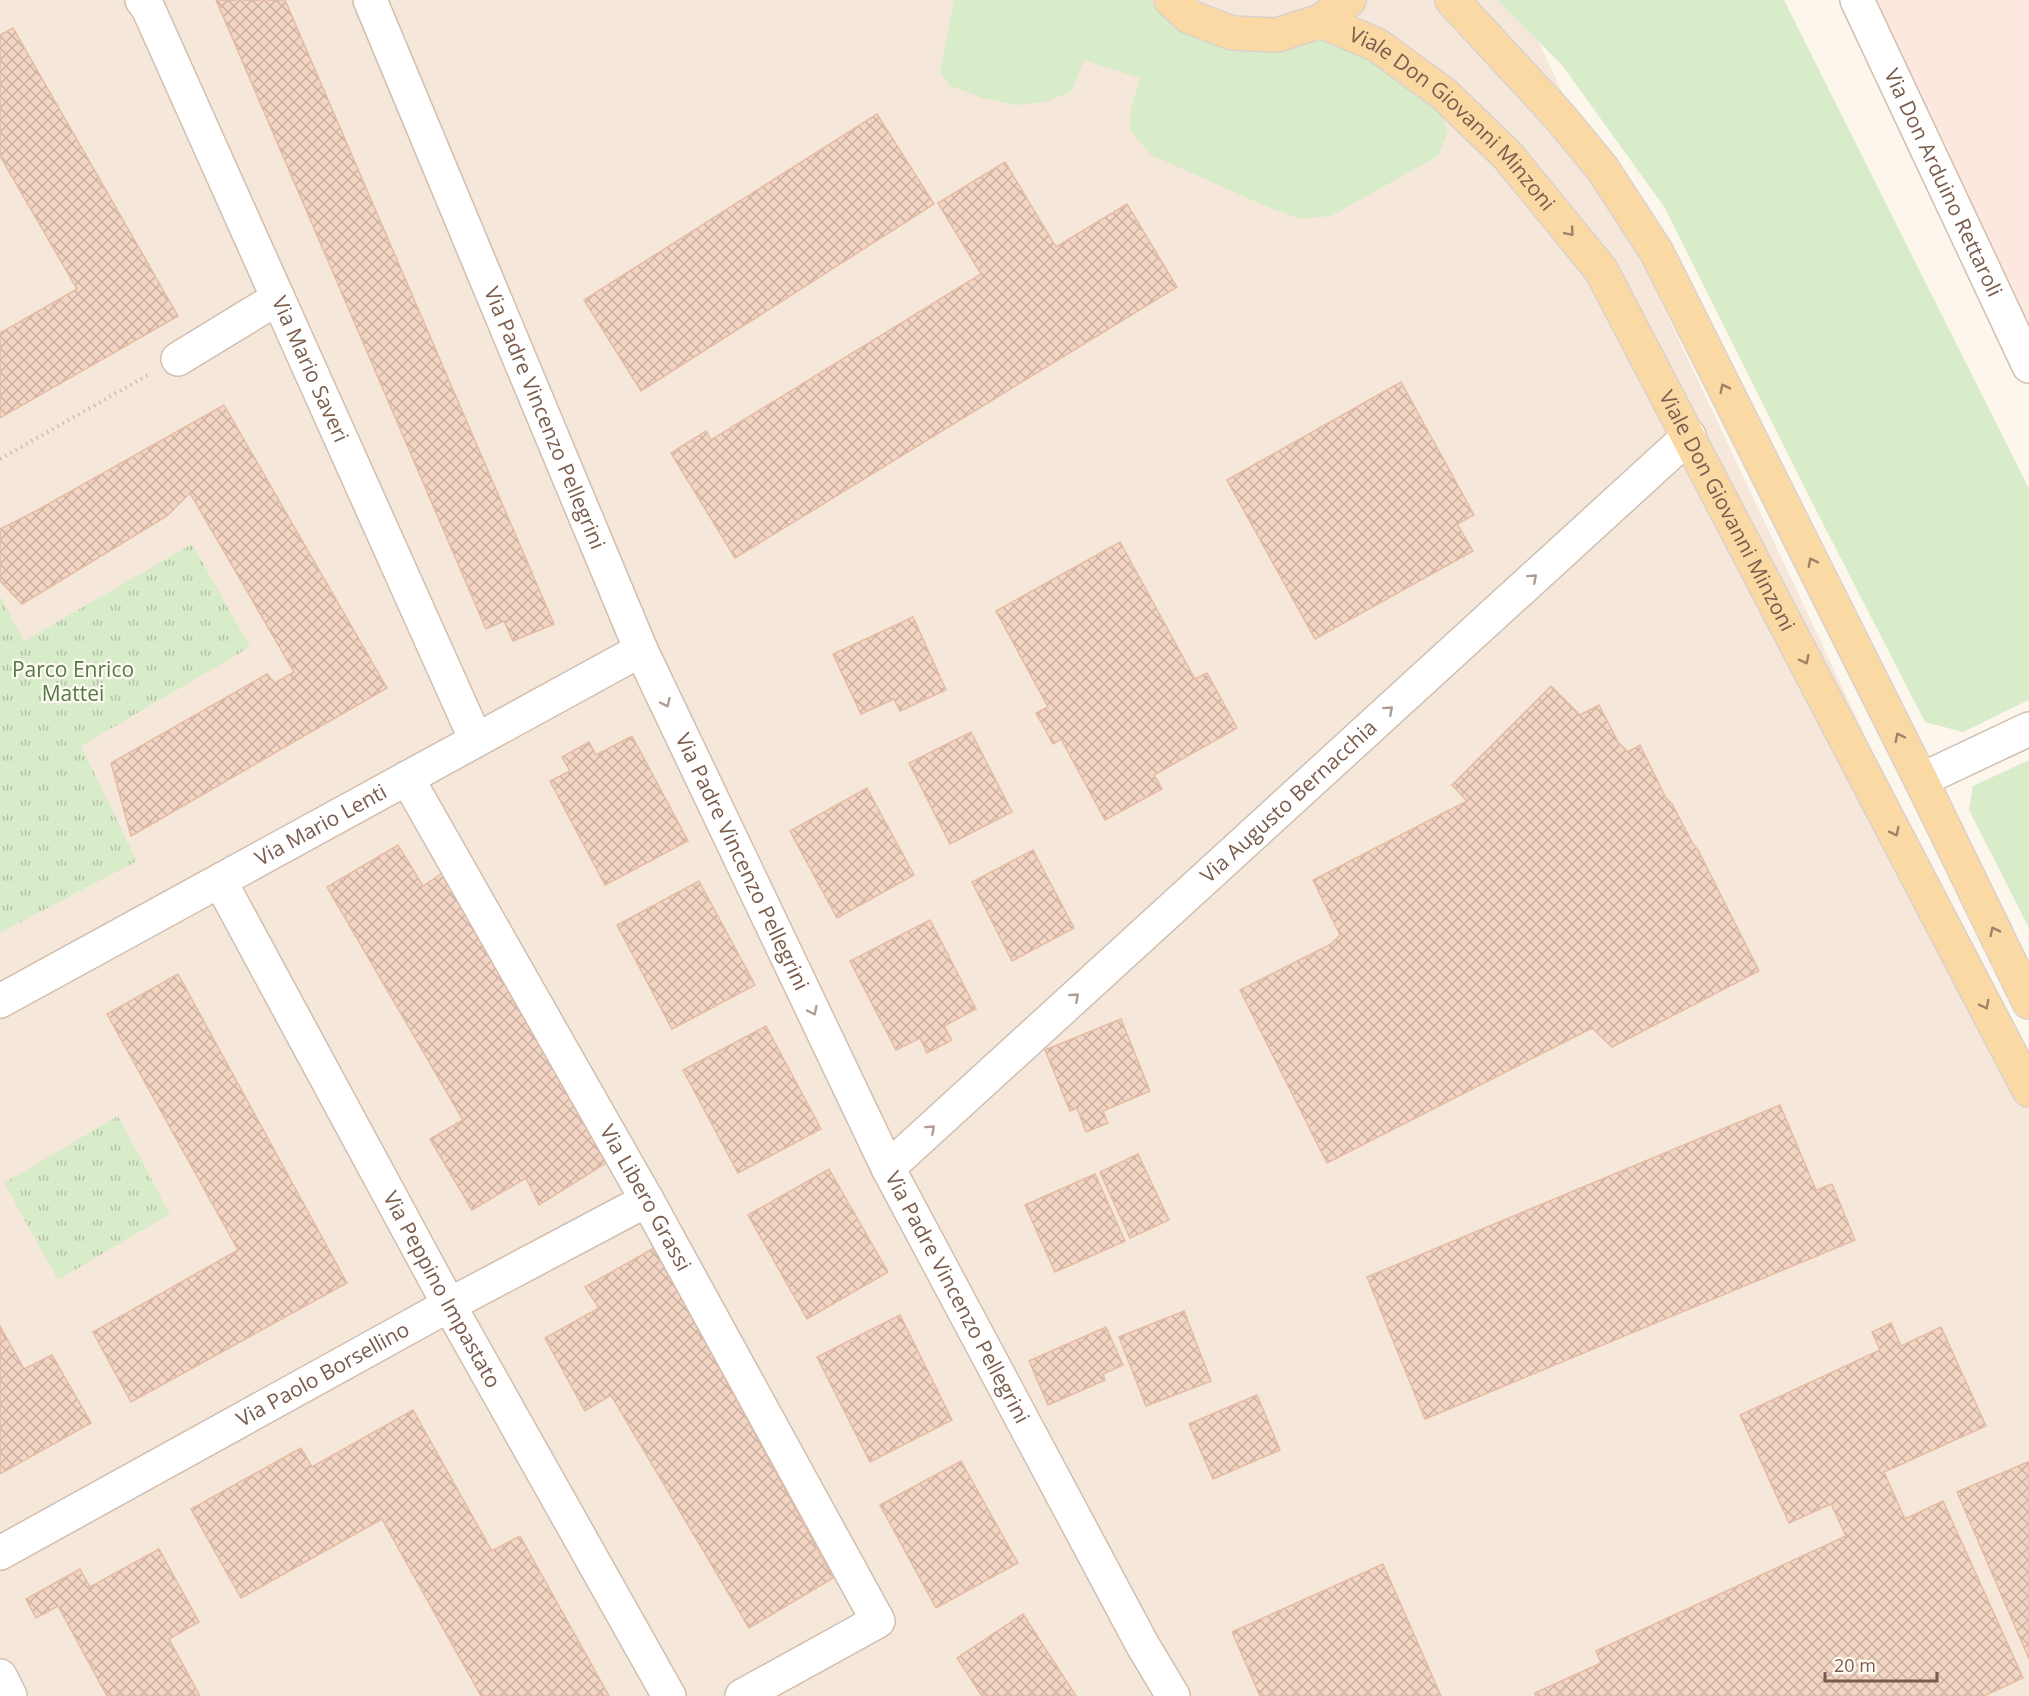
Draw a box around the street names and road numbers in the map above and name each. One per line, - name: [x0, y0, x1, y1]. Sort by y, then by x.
- street label: Viale Don Giovanni Minzoni: [1345, 20, 1562, 216]
- street label: Via Don Arduino Rettaroli: [1878, 64, 2009, 301]
- street label: Via Padre Vincenzo Pellegrini: [478, 282, 612, 553]
- street label: Via Mario Saveri: [266, 292, 356, 446]
- street label: Viale Don Giovanni Minzoni: [1653, 385, 1802, 636]
- street label: Via Augusto Bernacchia: [1194, 713, 1382, 889]
- street label: Via Padre Vincenzo Pellegrini: [670, 728, 816, 995]
- street label: Via Mario Lenti: [250, 777, 391, 872]
- street label: Via Libero Grassi: [594, 1119, 698, 1276]
- street label: Via Padre Vincenzo Pellegrini: [879, 1166, 1037, 1428]
- street label: Via Peppino Impastato: [377, 1186, 508, 1393]
- street label: Via Paolo Borsellino: [231, 1315, 414, 1433]

